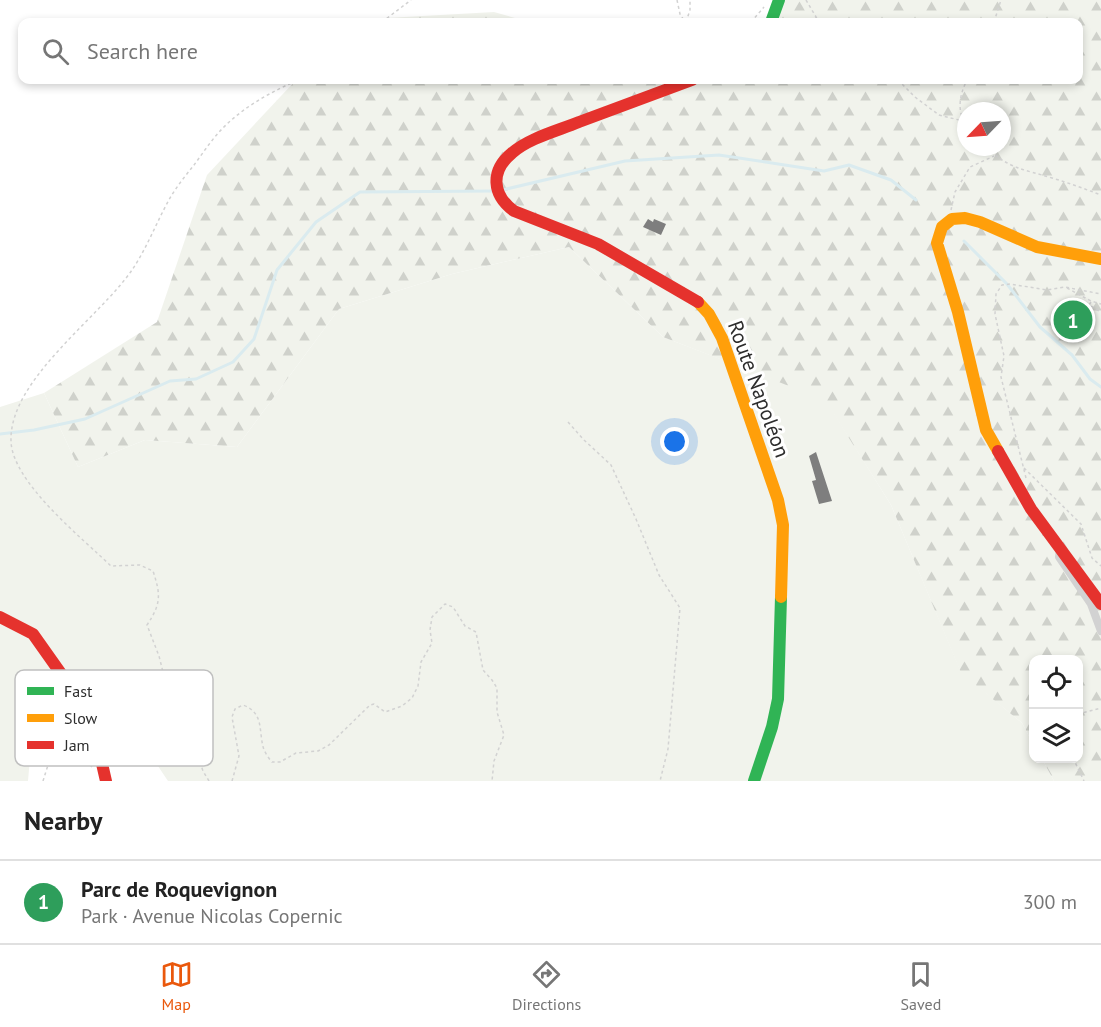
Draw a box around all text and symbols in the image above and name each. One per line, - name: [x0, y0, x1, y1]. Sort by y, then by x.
- search box: [18, 18, 1083, 84]
- icon: search: [39, 35, 72, 68]
- text: Search here: [87, 37, 198, 65]
- north arrow: [957, 102, 1011, 156]
- pin: 1: [1054, 298, 1092, 342]
- street label: Route Napoléon: [722, 317, 796, 461]
- your location: [660, 427, 689, 456]
- map controls: [1029, 655, 1083, 763]
- button: locate: [1029, 655, 1083, 709]
- legend: [15, 670, 213, 766]
- text: Fast: [64, 681, 93, 701]
- text: Slow: [64, 708, 98, 728]
- button: layers: [1029, 709, 1083, 763]
- text: Jam: [63, 735, 90, 755]
- text: Nearby: [24, 804, 102, 837]
- text: Parc de Roquevignon: [81, 875, 277, 903]
- text: 1: [38, 889, 49, 915]
- text: 300 m: [1023, 889, 1077, 915]
- text: Park · Avenue Nicolas Copernic: [81, 903, 343, 929]
- tab: Map: [160, 958, 193, 1014]
- tab: Directions: [512, 958, 581, 1014]
- tab: Saved: [901, 958, 941, 1014]

